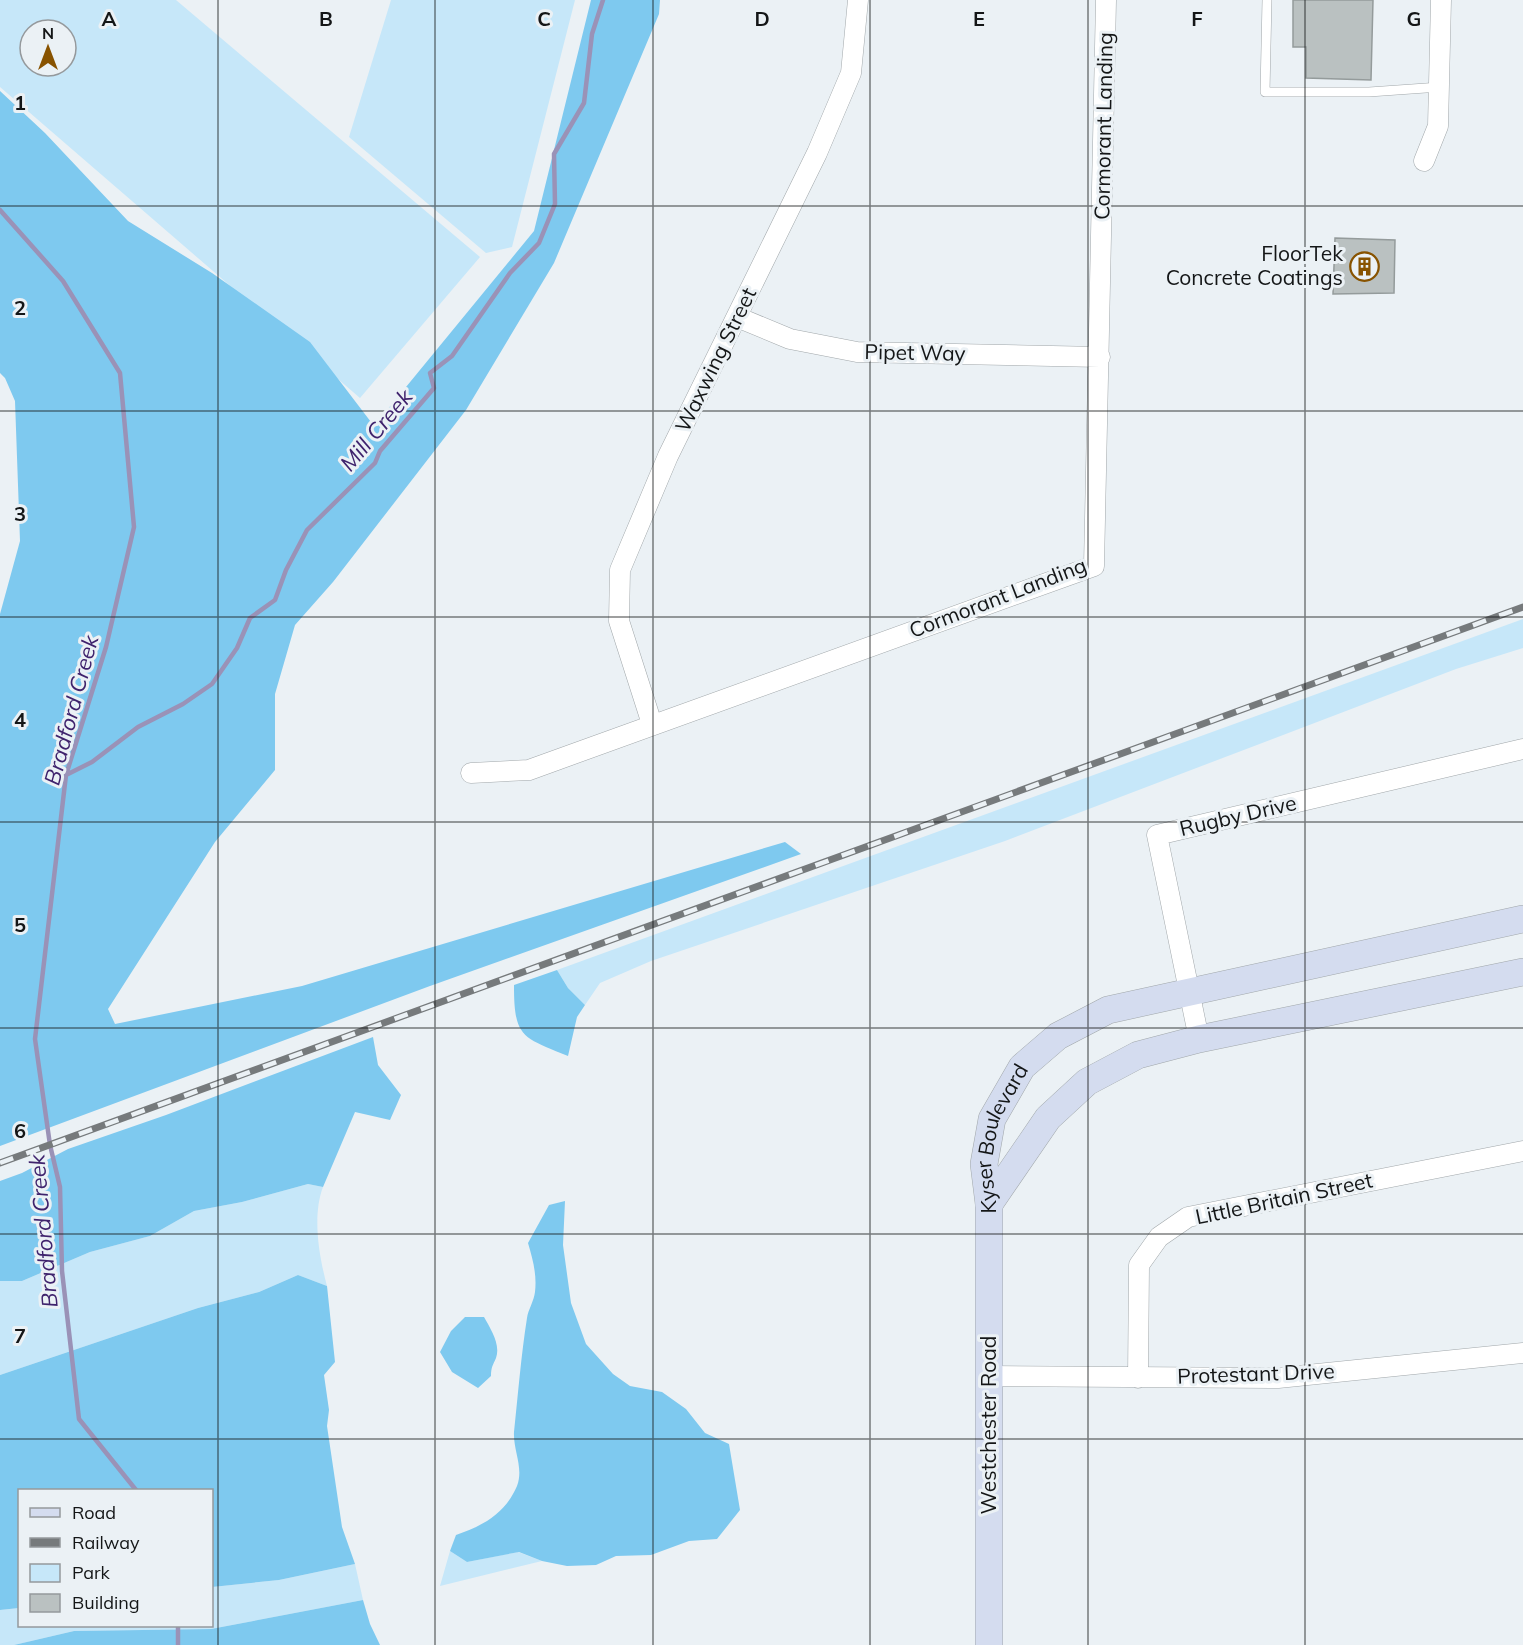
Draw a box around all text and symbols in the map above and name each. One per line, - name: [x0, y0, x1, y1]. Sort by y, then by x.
- text: A: [102, 6, 117, 31]
- text: B: [319, 6, 333, 31]
- text: C: [537, 6, 551, 31]
- text: D: [754, 6, 770, 31]
- text: E: [973, 6, 985, 31]
- text: F: [1191, 6, 1203, 31]
- text: G: [1407, 6, 1421, 31]
- north arrow: [18, 18, 78, 78]
- text: N: [42, 23, 54, 43]
- street label: Cormorant Landing: [1088, 32, 1118, 220]
- text: 1: [14, 90, 26, 115]
- place label: FloorTek Concrete Coatings: [1166, 240, 1343, 290]
- building icon: FloorTek Concrete Coatings: [1348, 250, 1380, 282]
- street label: Waxwing Street: [669, 283, 761, 436]
- text: 2: [14, 295, 26, 320]
- street label: Pipet Way: [864, 338, 966, 366]
- water label: Mill Creek: [334, 383, 419, 477]
- text: 3: [14, 501, 26, 526]
- street label: Cormorant Landing: [905, 551, 1090, 643]
- water label: Bradford Creek: [38, 631, 105, 788]
- text: 4: [14, 707, 26, 732]
- street label: Rugby Drive: [1177, 789, 1299, 841]
- text: 5: [14, 912, 26, 937]
- street label: Kyser Boulevard: [970, 1059, 1033, 1214]
- text: 6: [14, 1118, 26, 1143]
- water label: Bradford Creek: [22, 1152, 64, 1309]
- street label: Little Britain Street: [1193, 1167, 1375, 1230]
- text: 7: [14, 1323, 26, 1348]
- street label: Westchester Road: [975, 1336, 1001, 1514]
- street label: Protestant Drive: [1177, 1357, 1335, 1389]
- legend: [18, 1489, 213, 1627]
- text: Road: [72, 1501, 116, 1524]
- text: Railway: [72, 1531, 140, 1554]
- text: Park: [72, 1561, 111, 1584]
- text: Building: [72, 1591, 140, 1614]

